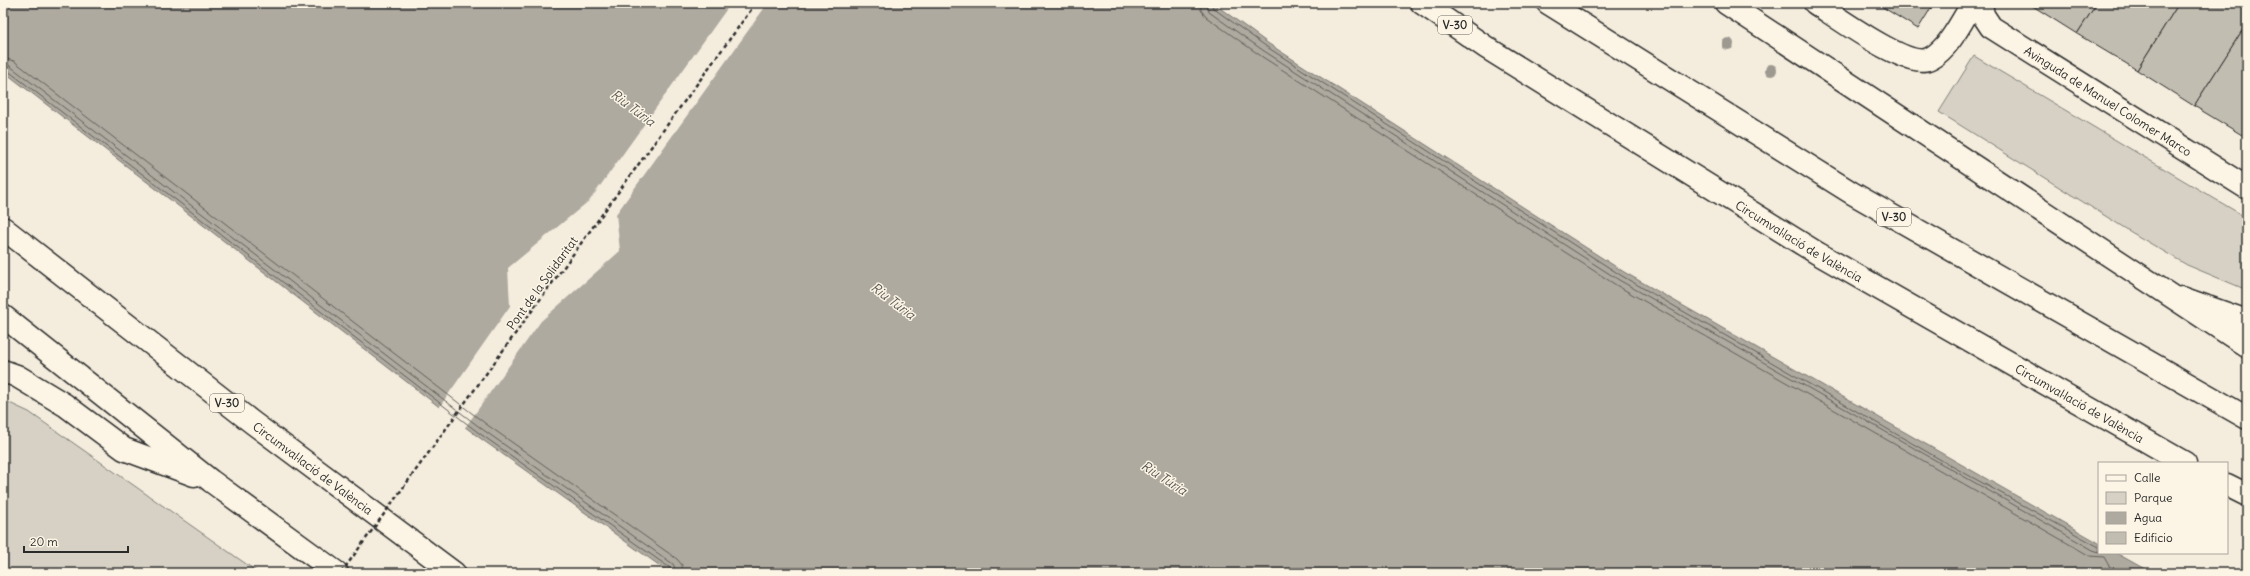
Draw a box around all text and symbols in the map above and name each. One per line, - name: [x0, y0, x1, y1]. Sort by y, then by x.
- road number: V-30: [1438, 16, 1472, 34]
- street label: Avinguda de Manuel Colomer Marco: [2022, 42, 2195, 159]
- water label: Riu Túria: [608, 86, 659, 130]
- street label: Circumval·lació de València: [1733, 197, 1865, 285]
- road number: V-30: [1877, 208, 1911, 226]
- street label: Pont de la Solidaritat: [503, 234, 581, 332]
- water label: Riu Túria: [868, 279, 919, 323]
- street label: Circumval·lació de València: [2013, 360, 2147, 446]
- road number: V-30: [210, 394, 244, 412]
- street label: Circumval·lació de València: [250, 418, 376, 517]
- water label: Riu Túria: [1138, 457, 1190, 499]
- legend: [2098, 462, 2228, 554]
- text: Calle: [2134, 470, 2161, 485]
- text: Parque: [2134, 490, 2173, 505]
- text: Agua: [2134, 510, 2162, 525]
- scale bar: [24, 528, 128, 554]
- text: Edificio: [2134, 530, 2173, 545]
- text: 20 m: [30, 534, 58, 549]

